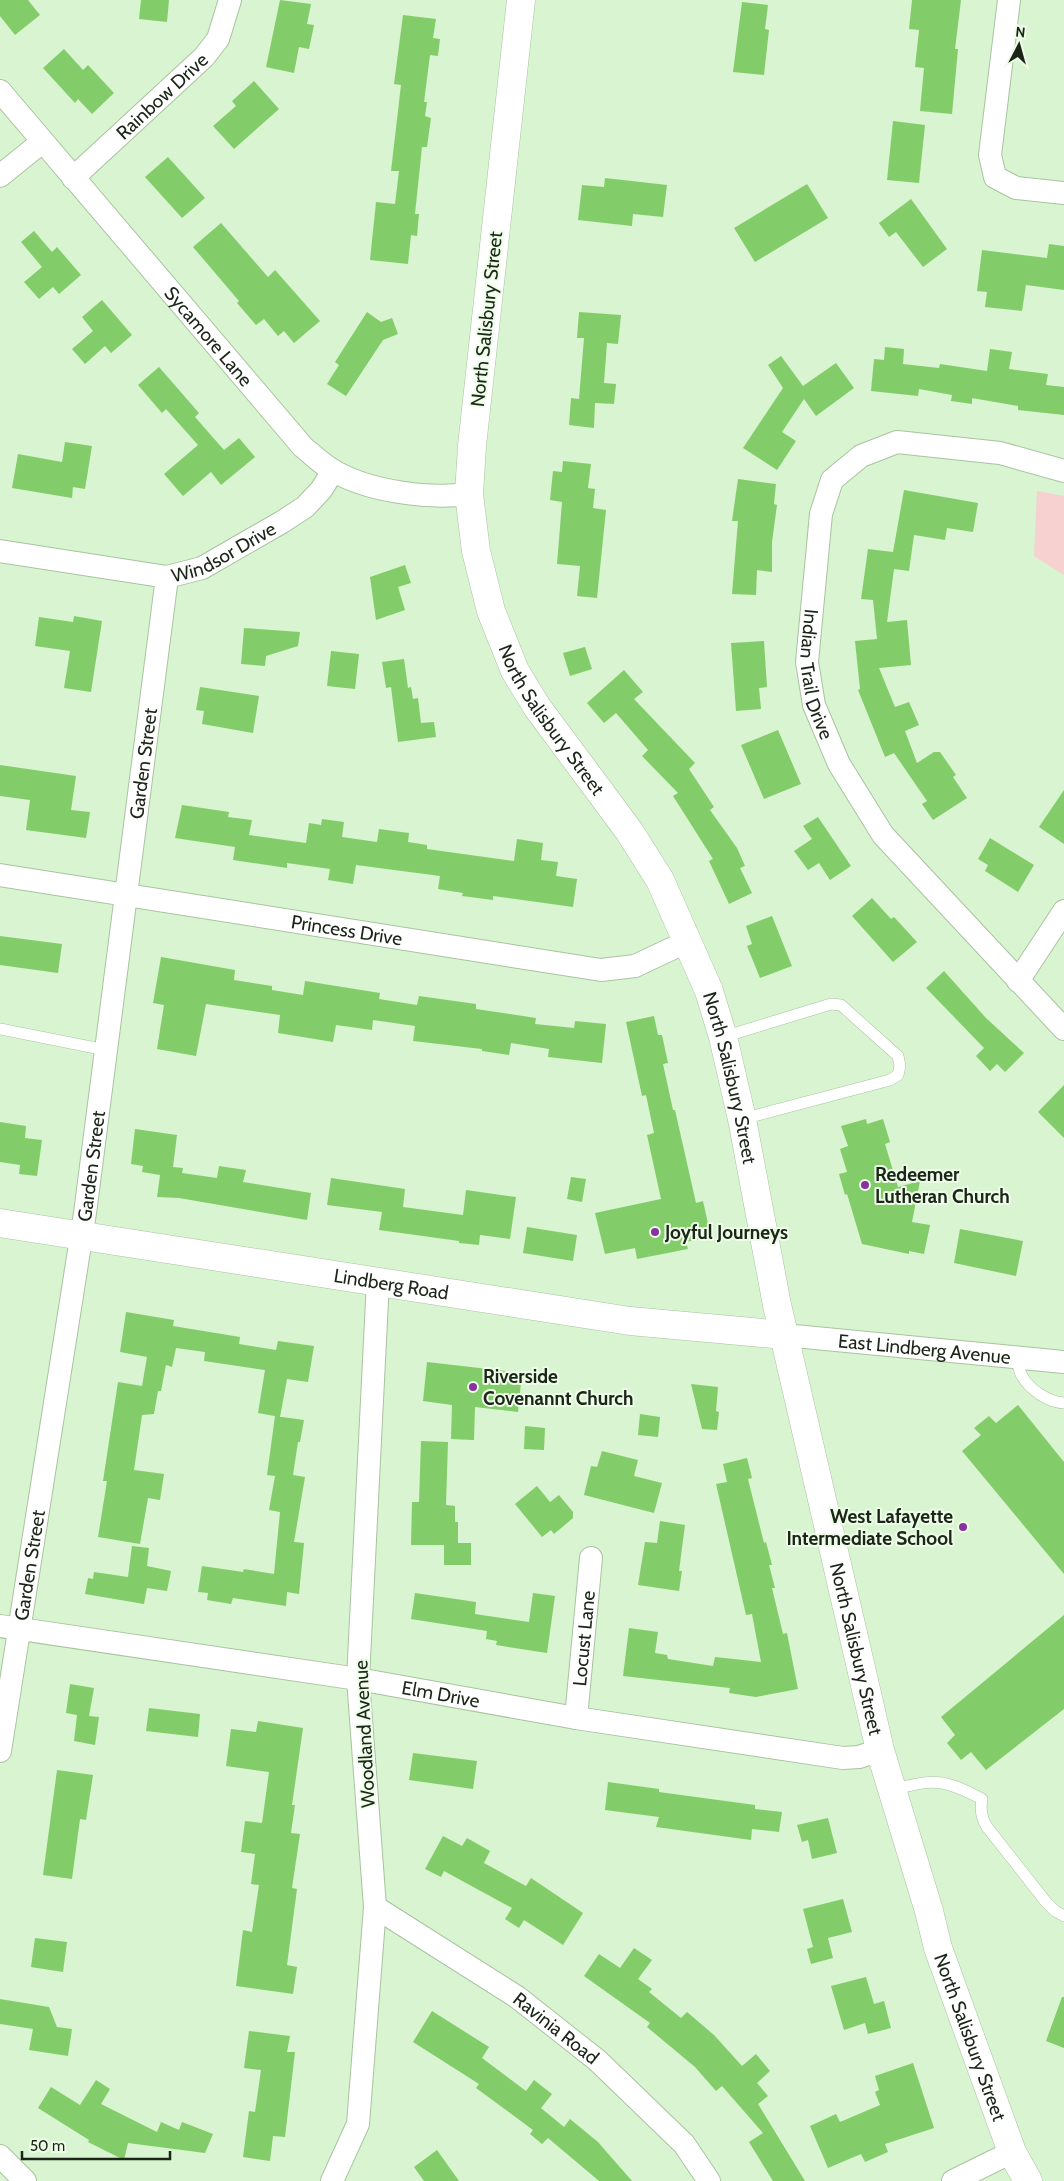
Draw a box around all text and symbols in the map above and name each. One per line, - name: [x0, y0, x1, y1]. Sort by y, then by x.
- north arrow: [994, 20, 1044, 70]
- text: N: [1014, 23, 1026, 42]
- street label: Rainbow Drive: [112, 48, 213, 144]
- street label: North Salisbury Street: [466, 230, 507, 408]
- street label: Sycamore Lane: [159, 282, 257, 391]
- street label: Windsor Drive: [169, 517, 280, 587]
- street label: Indian Trail Drive: [795, 608, 838, 743]
- street label: North Salisbury Street: [493, 641, 610, 800]
- street label: Garden Street: [125, 706, 162, 820]
- street label: Princess Drive: [289, 910, 404, 950]
- street label: North Salisbury Street: [698, 989, 761, 1166]
- street label: Garden Street: [73, 1109, 110, 1223]
- place label: Redeemer Lutheran Church: [875, 1163, 1010, 1208]
- marker: Redeemer Lutheran Church: [859, 1179, 871, 1191]
- place label: Joyful Journeys: [664, 1221, 788, 1244]
- marker: Joyful Journeys: [649, 1226, 661, 1238]
- street label: Lindberg Road: [332, 1264, 450, 1305]
- street label: East Lindberg Avenue: [837, 1329, 1012, 1369]
- place label: Riverside Covenannt Church: [483, 1365, 633, 1410]
- marker: Riverside Covenannt Church: [467, 1381, 479, 1393]
- place label: West Lafayette Intermediate School: [786, 1505, 953, 1550]
- street label: Garden Street: [10, 1508, 50, 1622]
- marker: West Lafayette Intermediate School: [957, 1521, 969, 1533]
- street label: North Salisbury Street: [825, 1560, 887, 1738]
- street label: Locust Lane: [568, 1589, 600, 1687]
- street label: Woodland Avenue: [349, 1659, 380, 1808]
- street label: Elm Drive: [400, 1676, 482, 1713]
- street label: North Salisbury Street: [929, 1950, 1011, 2125]
- street label: Ravinia Road: [508, 1987, 603, 2069]
- scale bar: [22, 2128, 170, 2160]
- text: 50 m: [30, 2137, 65, 2155]

